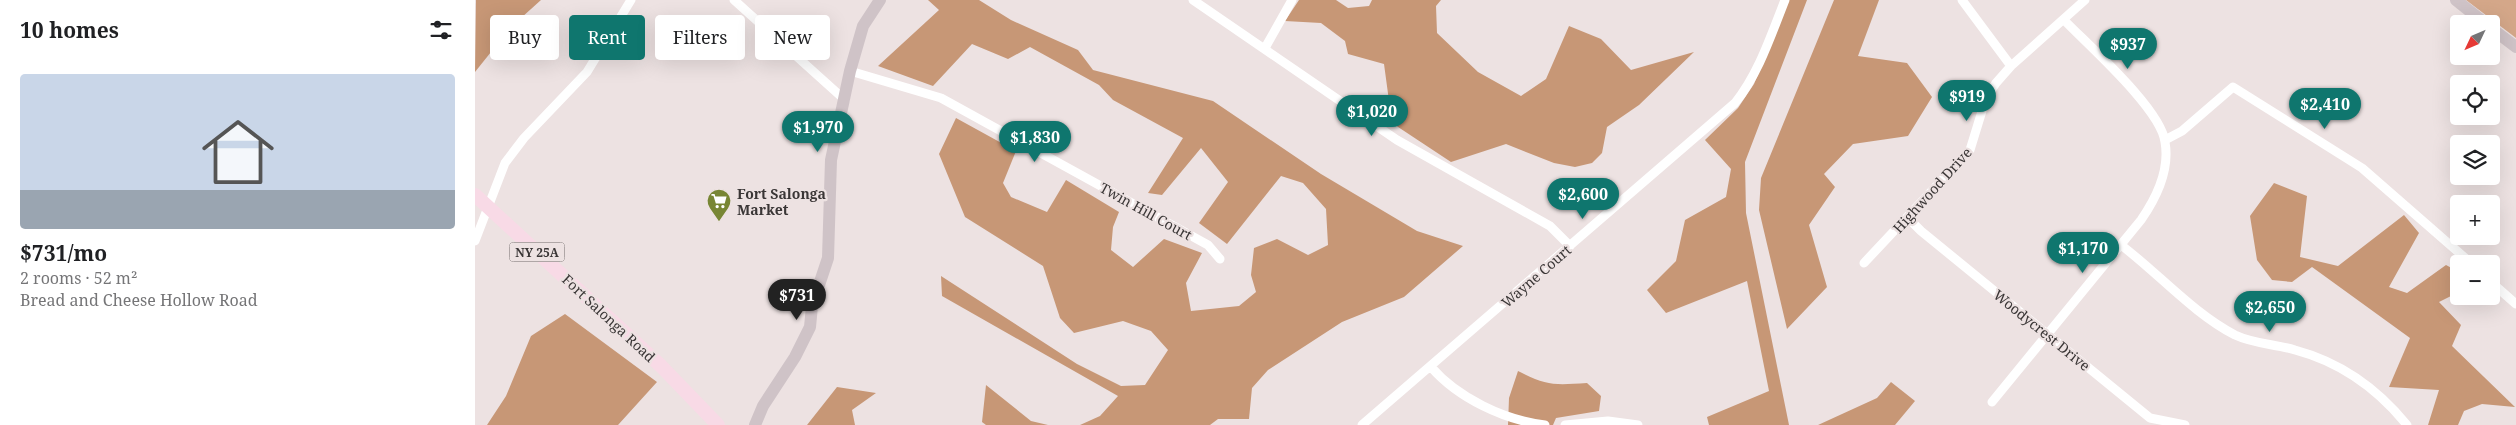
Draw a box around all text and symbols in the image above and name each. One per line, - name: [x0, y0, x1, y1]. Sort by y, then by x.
- chip: Buy: [490, 15, 559, 60]
- chip: Rent: [569, 15, 645, 60]
- chip: Filters: [655, 15, 745, 60]
- chip: New: [755, 15, 830, 60]
- north arrow: [2450, 15, 2500, 65]
- map controls: [2450, 15, 2500, 305]
- text: 10 homes: [20, 16, 119, 44]
- icon: filters: [427, 16, 455, 44]
- pin: $937: [2098, 28, 2158, 70]
- text: $937: [2110, 33, 2146, 55]
- button: locate: [2450, 75, 2500, 125]
- pin: $919: [1937, 80, 1997, 122]
- text: $919: [1949, 85, 1985, 107]
- pin: $2,410: [2284, 88, 2366, 130]
- text: $2,410: [2300, 93, 2350, 115]
- pin: $1,020: [1331, 94, 1413, 137]
- text: $1,020: [1347, 100, 1397, 122]
- icon: home: [193, 107, 283, 197]
- pin: $1,970: [777, 110, 859, 153]
- text: $1,970: [793, 116, 843, 138]
- pin: $1,830: [994, 120, 1076, 163]
- text: $1,830: [1010, 126, 1060, 148]
- button: layers: [2450, 135, 2500, 185]
- street label: Highwood Drive: [1888, 143, 1976, 237]
- street label: Twin Hill Court: [1096, 178, 1196, 244]
- pin: $2,600: [1542, 178, 1624, 220]
- text: $2,600: [1558, 183, 1608, 205]
- place label: Fort Salonga Market: [737, 184, 826, 219]
- supermarket icon: Fort Salonga Market: [706, 188, 732, 222]
- button: +: [2450, 195, 2500, 245]
- pin: $1,170: [2042, 232, 2124, 274]
- text: $1,170: [2058, 237, 2108, 259]
- text: $731/mo: [20, 239, 107, 267]
- street label: Wayne Court: [1497, 240, 1575, 312]
- road number: NY 25A: [509, 242, 565, 262]
- button: −: [2450, 255, 2500, 305]
- text: 2 rooms · 52 m²: [20, 267, 137, 289]
- street label: Fort Salonga Road: [558, 270, 660, 366]
- pin: $731: [767, 278, 827, 321]
- text: $731: [779, 284, 815, 306]
- street label: Woodycrest Drive: [1990, 285, 2094, 375]
- text: Bread and Cheese Hollow Road: [20, 289, 258, 311]
- pin: $2,650: [2229, 290, 2311, 333]
- text: $2,650: [2245, 296, 2295, 318]

